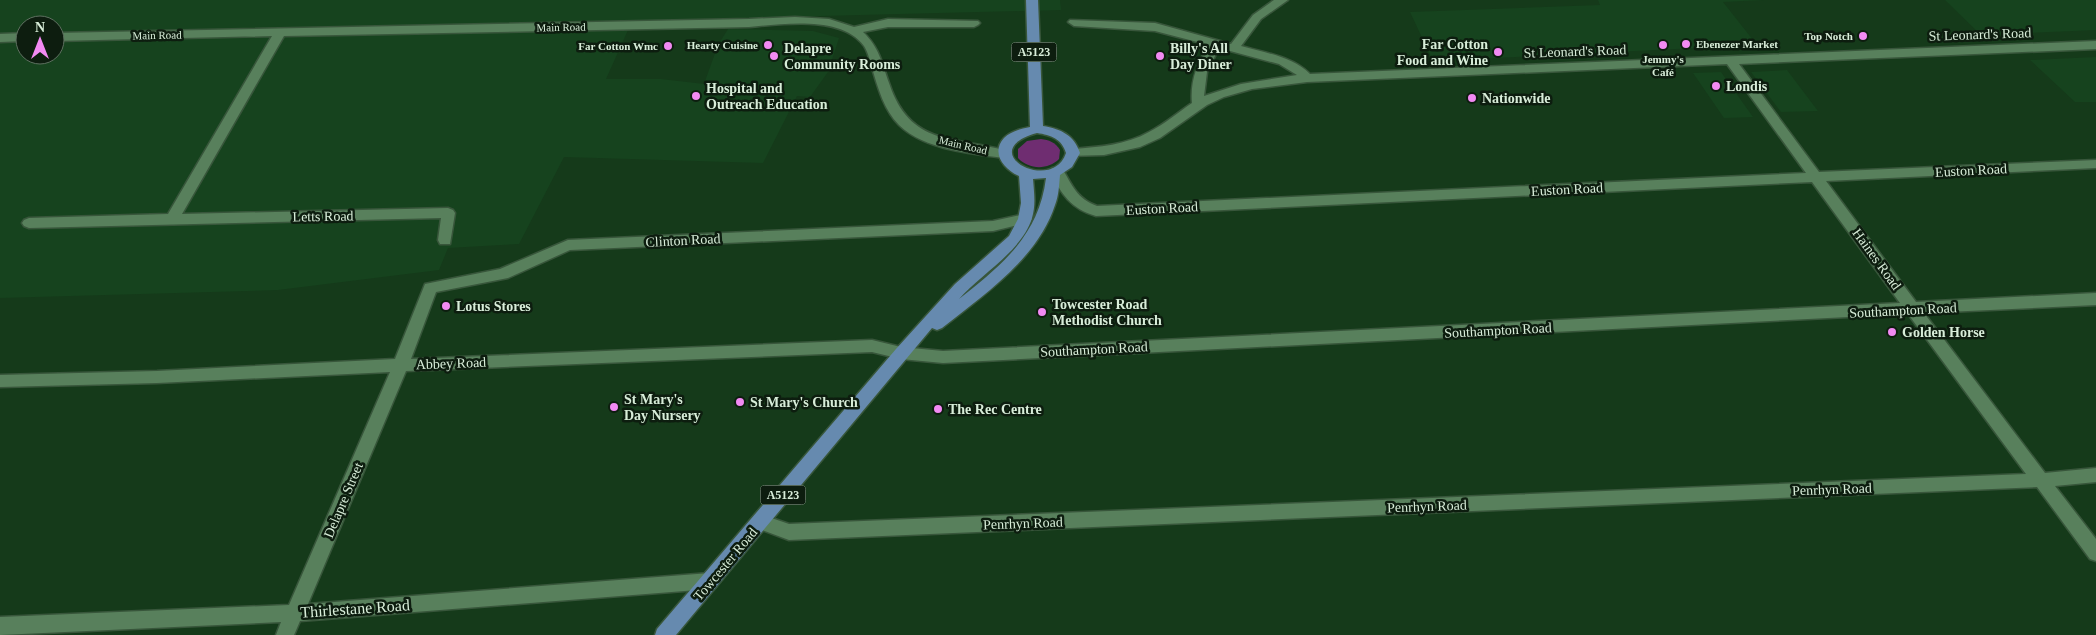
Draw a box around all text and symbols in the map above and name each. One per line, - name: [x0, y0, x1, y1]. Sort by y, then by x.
- north arrow: [15, 15, 65, 65]
- text: N: [35, 20, 45, 35]
- street label: Main Road: [536, 21, 586, 33]
- street label: St Leonard's Road: [1928, 25, 2032, 44]
- street label: Main Road: [132, 29, 182, 41]
- place label: Top Notch: [1804, 30, 1853, 42]
- marker: Top Notch: [1857, 30, 1869, 42]
- place label: Far Cotton Food and Wine: [1397, 37, 1488, 68]
- marker: Ebenezer Market: [1680, 38, 1692, 50]
- place label: Ebenezer Market: [1696, 38, 1778, 50]
- place label: Hearty Cuisine: [687, 39, 758, 51]
- marker: Hearty Cuisine: [762, 39, 774, 51]
- marker: Jemmy's Café: [1657, 39, 1669, 51]
- place label: Far Cotton Wmc: [578, 40, 658, 52]
- marker: Far Cotton Wmc: [662, 40, 674, 52]
- place label: Delapre Community Rooms: [784, 41, 901, 72]
- place label: Billy's All Day Diner: [1170, 41, 1232, 72]
- road number: A5123: [1012, 42, 1056, 62]
- street label: St Leonard's Road: [1523, 42, 1627, 61]
- marker: Far Cotton Food and Wine: [1492, 46, 1504, 58]
- marker: Delapre Community Rooms: [768, 50, 780, 62]
- marker: Billy's All Day Diner: [1154, 50, 1166, 62]
- place label: Jemmy's Café: [1642, 53, 1684, 78]
- place label: Londis: [1726, 79, 1768, 94]
- marker: Londis: [1710, 80, 1722, 92]
- place label: Hospital and Outreach Education: [706, 81, 828, 112]
- marker: Hospital and Outreach Education: [690, 90, 702, 102]
- place label: Nationwide: [1482, 91, 1550, 106]
- marker: Nationwide: [1466, 92, 1478, 104]
- street label: Main Road: [938, 134, 989, 156]
- street label: Euston Road: [1935, 161, 2007, 180]
- street label: Euston Road: [1531, 180, 1603, 199]
- street label: Euston Road: [1126, 199, 1198, 218]
- street label: Letts Road: [292, 208, 354, 225]
- street label: Haines Road: [1849, 226, 1904, 293]
- street label: Clinton Road: [645, 231, 721, 250]
- place label: Towcester Road Methodist Church: [1052, 297, 1162, 328]
- place label: Lotus Stores: [456, 299, 531, 314]
- marker: Lotus Stores: [440, 300, 452, 312]
- street label: Southampton Road: [1849, 300, 1957, 321]
- marker: Towcester Road Methodist Church: [1036, 306, 1048, 318]
- street label: Southampton Road: [1444, 320, 1552, 341]
- place label: Golden Horse: [1902, 325, 1985, 340]
- marker: Golden Horse: [1886, 326, 1898, 338]
- street label: Southampton Road: [1040, 339, 1148, 360]
- street label: Abbey Road: [416, 355, 486, 372]
- place label: St Mary's Day Nursery: [624, 392, 701, 423]
- place label: St Mary's Church: [750, 395, 858, 410]
- marker: St Mary's Church: [734, 396, 746, 408]
- marker: St Mary's Day Nursery: [608, 401, 620, 413]
- place label: The Rec Centre: [948, 402, 1042, 417]
- marker: The Rec Centre: [932, 403, 944, 415]
- street label: Delapre Street: [321, 460, 366, 540]
- street label: Penrhyn Road: [1792, 481, 1872, 498]
- road number: A5123: [760, 486, 806, 504]
- street label: Penrhyn Road: [1387, 498, 1467, 515]
- street label: Penrhyn Road: [983, 515, 1063, 532]
- street label: Towcester Road: [691, 525, 760, 604]
- street label: Thirlestane Road: [300, 596, 410, 621]

